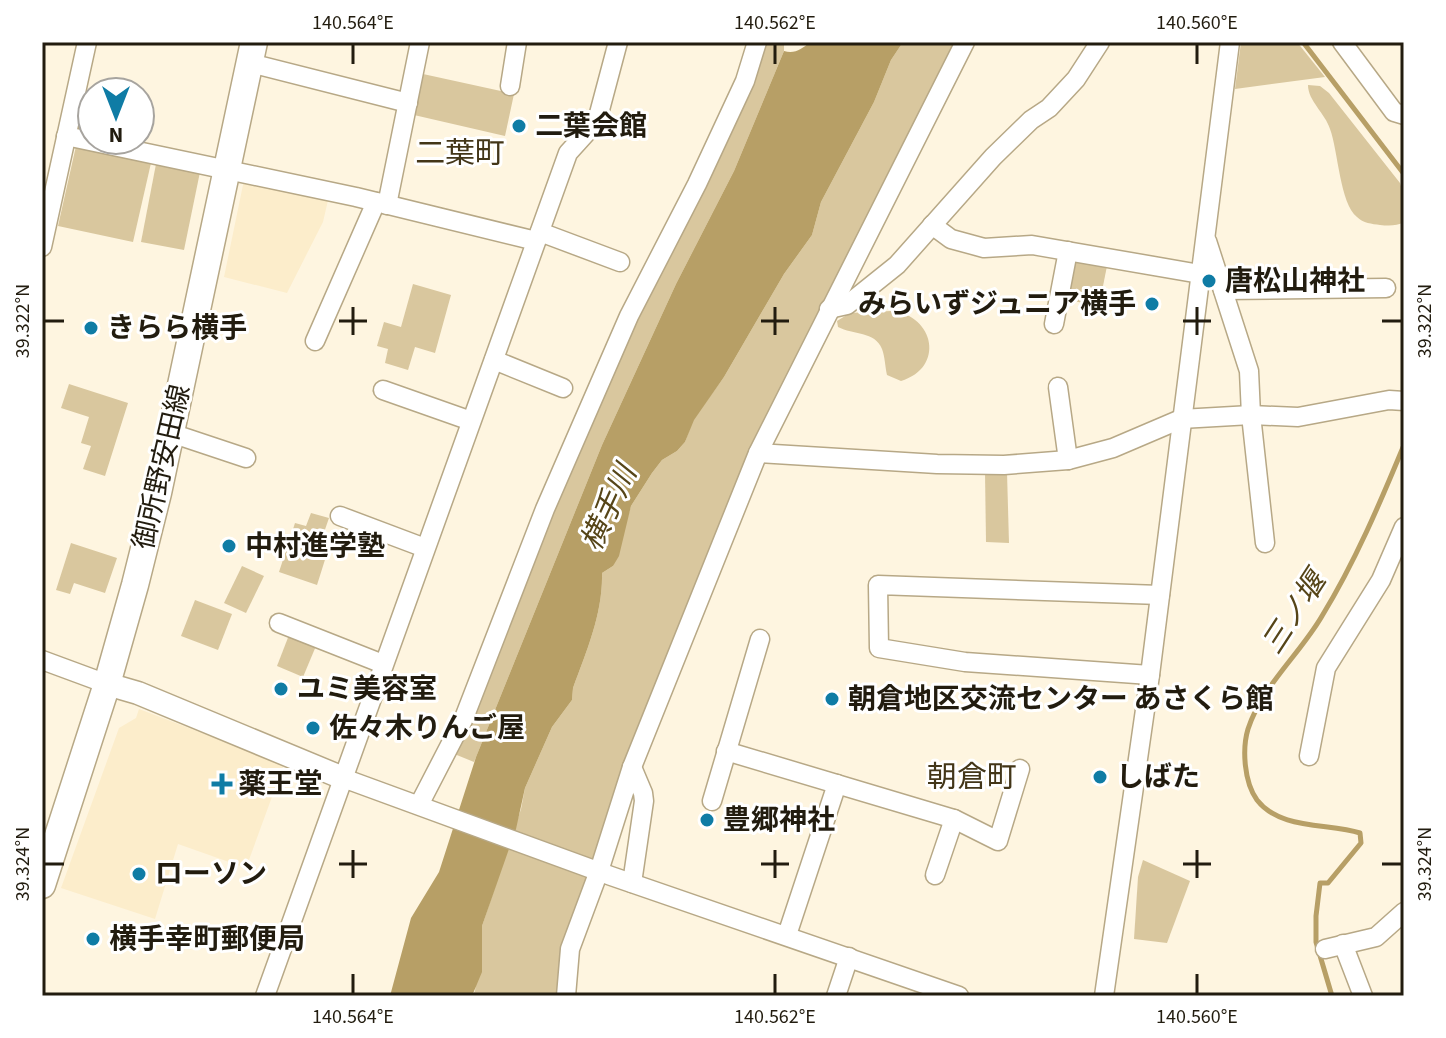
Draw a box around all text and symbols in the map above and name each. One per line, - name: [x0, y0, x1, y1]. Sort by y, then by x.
- text: 140.564°E: [312, 9, 394, 37]
- text: 140.562°E: [734, 9, 816, 37]
- text: 140.560°E: [1156, 9, 1238, 37]
- north arrow: [76, 76, 156, 156]
- place label: 二葉会館: [535, 106, 647, 146]
- marker: 二葉会館: [510, 117, 528, 135]
- text: N: [109, 119, 123, 151]
- district label: 二葉町: [415, 132, 505, 175]
- place label: 唐松山神社: [1225, 261, 1365, 301]
- marker: 唐松山神社: [1200, 272, 1218, 290]
- text: 39.322°N: [9, 284, 37, 358]
- place label: みらいずジュニア横手: [858, 284, 1136, 324]
- text: 39.322°N: [1411, 284, 1439, 358]
- marker: みらいずジュニア横手: [1143, 295, 1161, 313]
- place label: きらら横手: [107, 308, 247, 348]
- marker: きらら横手: [82, 319, 100, 337]
- street label: 御所野安田線: [124, 381, 200, 553]
- water label: 横手川: [570, 455, 649, 558]
- place label: 中村進学塾: [245, 526, 385, 566]
- marker: 中村進学塾: [220, 537, 238, 555]
- water label: 三ノ堰: [1251, 559, 1339, 662]
- place label: ユミ美容室: [297, 669, 437, 709]
- place label: 朝倉地区交流センター あさくら館: [848, 679, 1274, 719]
- marker: ユミ美容室: [272, 680, 290, 698]
- marker: 朝倉地区交流センター あさくら館: [823, 690, 841, 708]
- place label: 佐々木りんご屋: [329, 708, 525, 748]
- marker: 佐々木りんご屋: [304, 719, 322, 737]
- district label: 朝倉町: [927, 756, 1017, 799]
- place label: しばた: [1116, 757, 1200, 797]
- place label: 薬王堂: [238, 764, 322, 804]
- marker: しばた: [1091, 768, 1109, 786]
- marker: 薬王堂: [213, 775, 231, 793]
- place label: 豊郷神社: [723, 800, 835, 840]
- marker: 豊郷神社: [698, 811, 716, 829]
- text: 39.324°N: [9, 827, 37, 901]
- text: 39.324°N: [1411, 827, 1439, 901]
- place label: ローソン: [155, 854, 267, 894]
- marker: ローソン: [130, 865, 148, 883]
- place label: 横手幸町郵便局: [109, 919, 305, 959]
- marker: 横手幸町郵便局: [84, 930, 102, 948]
- text: 140.564°E: [312, 1003, 394, 1031]
- text: 140.562°E: [734, 1003, 816, 1031]
- text: 140.560°E: [1156, 1003, 1238, 1031]

